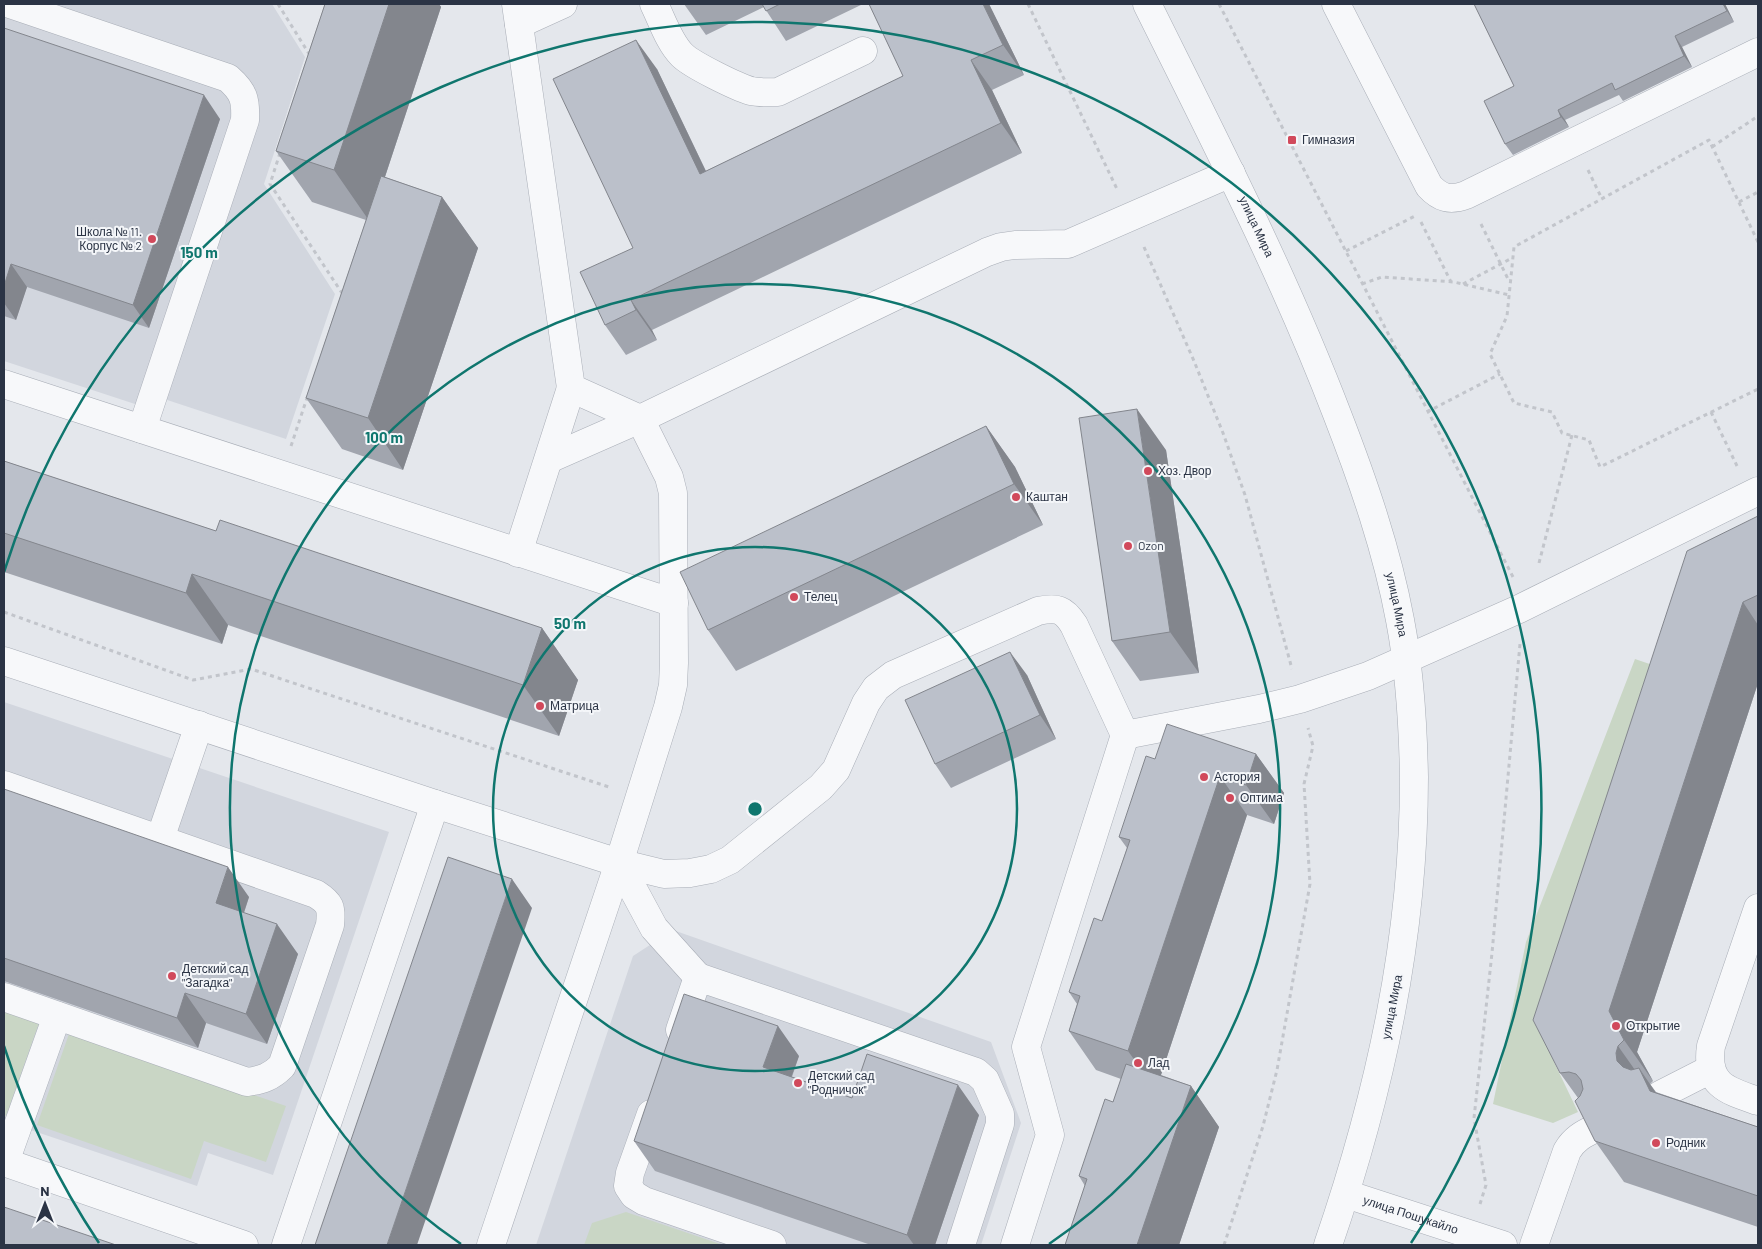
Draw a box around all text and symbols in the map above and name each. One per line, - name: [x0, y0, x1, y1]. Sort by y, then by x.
- place label: Гимназия: [1302, 132, 1355, 146]
- marker: Гимназия: [1286, 134, 1298, 146]
- street label: улица Мира: [1236, 194, 1277, 259]
- place label: Школа № 11. Корпус № 2: [76, 224, 142, 253]
- marker: Школа № 11. Корпус № 2: [146, 233, 158, 245]
- text: 150 m: [180, 243, 218, 261]
- text: 100 m: [365, 428, 403, 446]
- place label: Хоз. Двор: [1158, 463, 1212, 478]
- marker: Хоз. Двор: [1142, 465, 1154, 477]
- place label: Каштан: [1026, 489, 1068, 503]
- marker: Каштан: [1010, 491, 1022, 503]
- place label: Ozon: [1138, 538, 1164, 552]
- marker: Ozon: [1122, 540, 1134, 552]
- street label: улица Мира: [1383, 571, 1411, 638]
- place label: Телец: [804, 589, 838, 604]
- marker: Телец: [788, 591, 800, 603]
- text: 50 m: [554, 614, 586, 632]
- place label: Матрица: [550, 698, 599, 713]
- marker: Матрица: [534, 700, 546, 712]
- place label: Астория: [1214, 769, 1260, 784]
- marker: Астория: [1198, 771, 1210, 783]
- place label: Оптима: [1240, 790, 1283, 804]
- marker: Оптима: [1224, 792, 1236, 804]
- centre of rings: [746, 800, 764, 818]
- place label: Детский сад "Загадка": [182, 961, 249, 990]
- marker: Детский сад "Загадка": [166, 970, 178, 982]
- street label: улица Мира: [1378, 973, 1405, 1040]
- place label: Открытие: [1626, 1018, 1681, 1033]
- marker: Открытие: [1610, 1020, 1622, 1032]
- place label: Лад: [1148, 1055, 1170, 1070]
- marker: Лад: [1132, 1057, 1144, 1069]
- place label: Детский сад "Родничок": [808, 1068, 875, 1097]
- marker: Детский сад "Родничок": [792, 1077, 804, 1089]
- place label: Родник: [1666, 1135, 1706, 1150]
- marker: Родник: [1650, 1137, 1662, 1149]
- north arrow: [20, 1179, 70, 1229]
- text: N: [40, 1182, 50, 1199]
- street label: улица Пошукайло: [1361, 1192, 1461, 1236]

